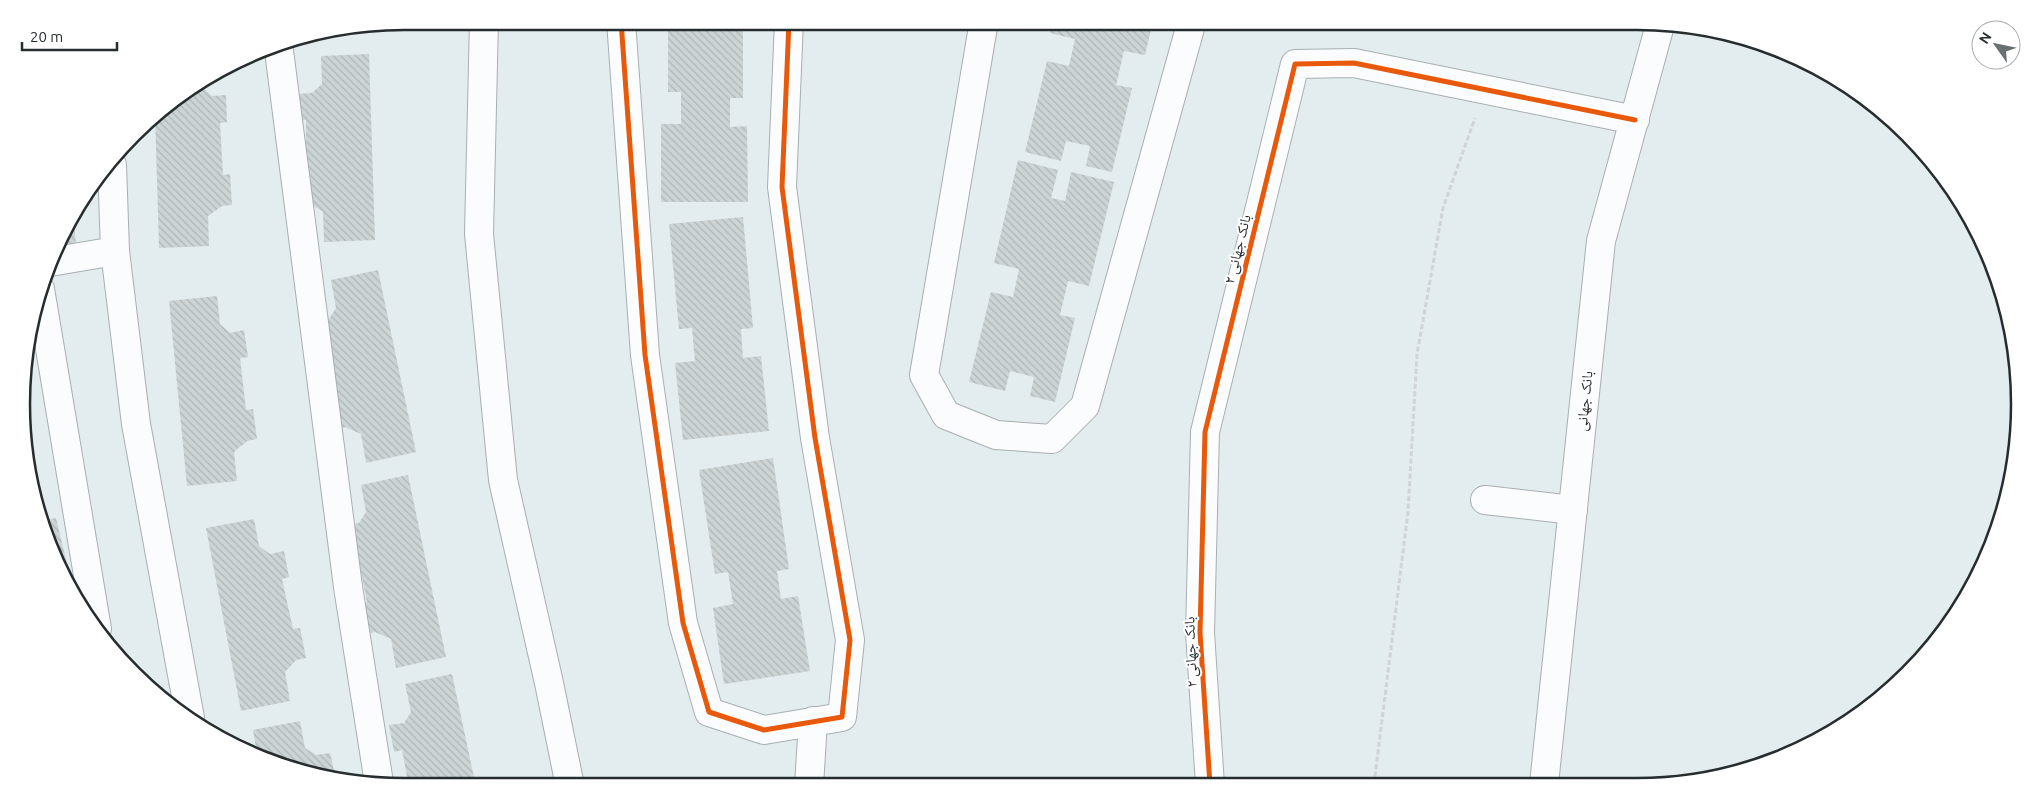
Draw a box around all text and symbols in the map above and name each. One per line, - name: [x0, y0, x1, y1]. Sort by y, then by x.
- scale bar: [22, 20, 118, 52]
- north arrow: [1971, 20, 2021, 70]
- text: 20 m: [30, 28, 63, 45]
- text: N: [1976, 29, 1995, 47]
- street label: بانک جهانی ۲: [1220, 213, 1256, 286]
- street label: بانک جهانی: [1572, 370, 1598, 432]
- street label: بانک جهانی ۲: [1180, 616, 1202, 688]

